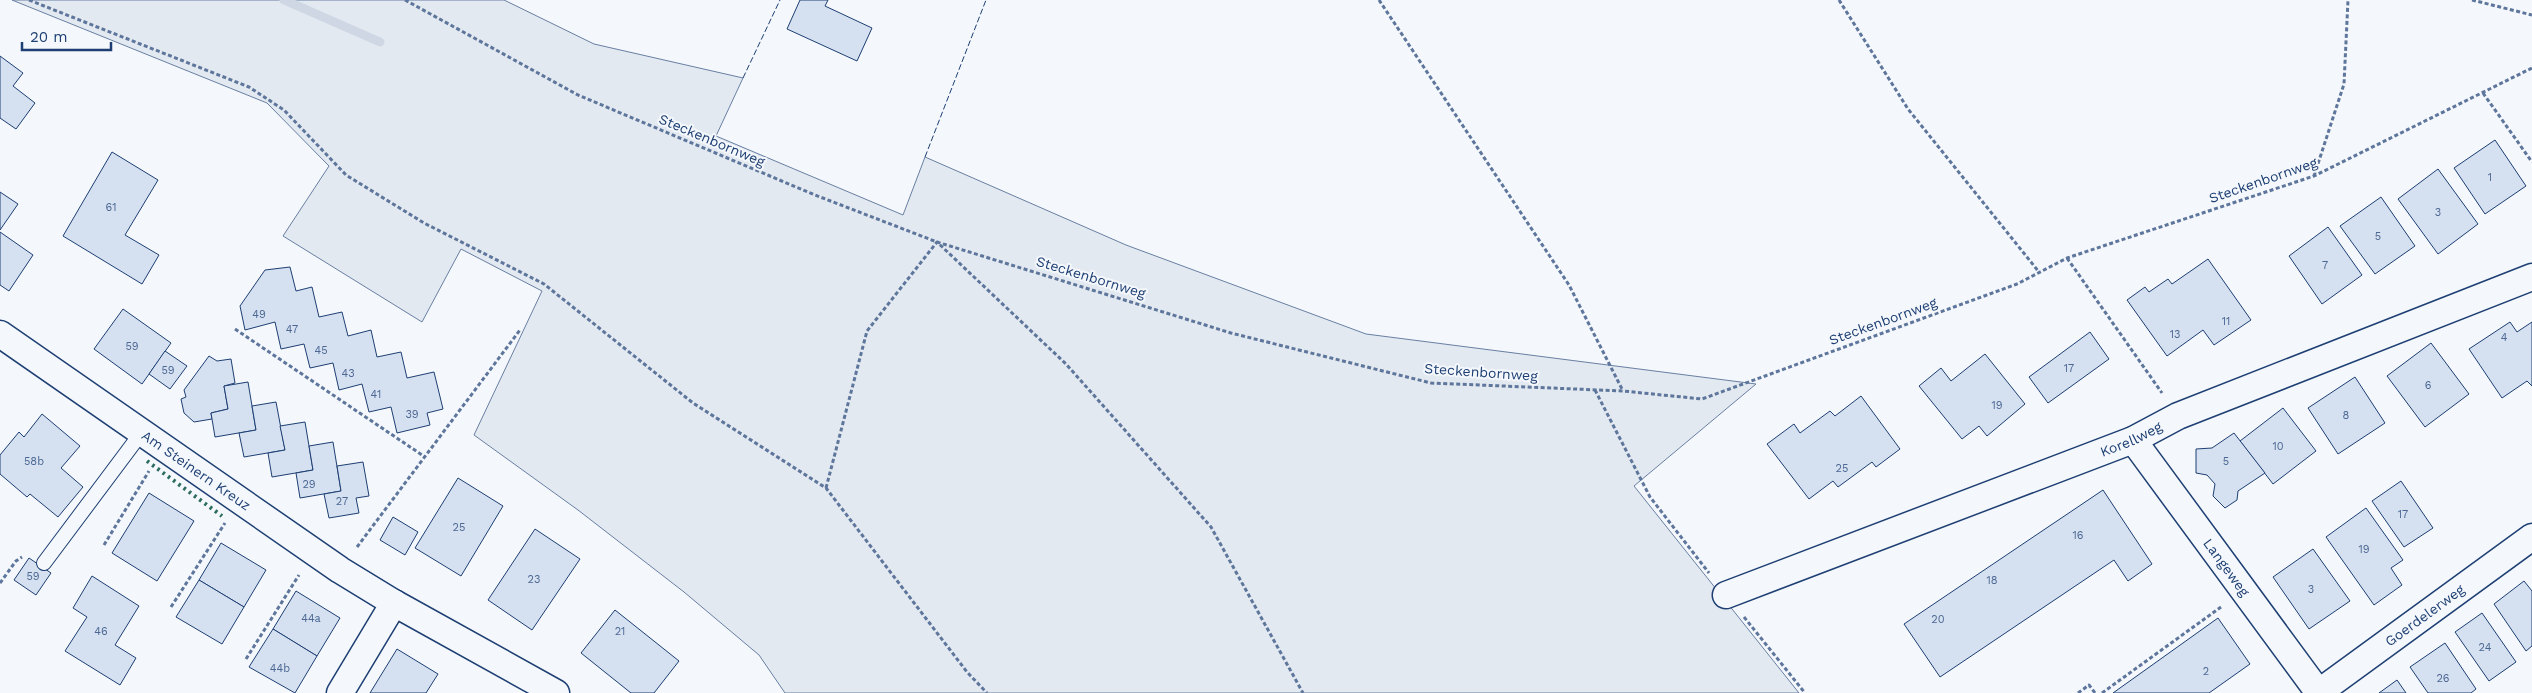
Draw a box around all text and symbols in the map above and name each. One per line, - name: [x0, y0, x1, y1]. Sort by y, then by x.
- scale bar: [22, 20, 111, 52]
- text: 20 m: [30, 28, 68, 46]
- street label: Steckenbornweg: [657, 110, 768, 170]
- street label: Steckenbornweg: [2207, 154, 2320, 206]
- house number: 1: [2488, 171, 2492, 184]
- house number: 61: [106, 201, 116, 214]
- house number: 3: [2435, 206, 2441, 219]
- house number: 5: [2375, 230, 2381, 243]
- street label: Steckenbornweg: [1034, 253, 1148, 301]
- house number: 7: [2322, 259, 2328, 272]
- street label: Steckenbornweg: [1827, 294, 1940, 348]
- house number: 49: [252, 308, 266, 321]
- house number: 11: [2222, 315, 2230, 328]
- house number: 47: [286, 323, 298, 336]
- house number: 13: [2170, 328, 2180, 341]
- house number: 4: [2501, 331, 2508, 344]
- house number: 59: [125, 340, 139, 353]
- house number: 45: [314, 344, 328, 357]
- street label: Steckenbornweg: [1424, 360, 1539, 384]
- house number: 17: [2064, 362, 2074, 375]
- house number: 59: [161, 364, 175, 377]
- house number: 43: [341, 367, 355, 380]
- house number: 6: [2425, 379, 2432, 392]
- house number: 41: [371, 388, 381, 401]
- house number: 19: [1991, 399, 2003, 412]
- house number: 39: [405, 408, 419, 421]
- house number: 8: [2343, 409, 2350, 422]
- street label: Korellweg: [2098, 418, 2165, 460]
- street label: Am Steinern Kreuz: [139, 427, 254, 514]
- house number: 10: [2272, 440, 2284, 453]
- house number: 58b: [24, 455, 44, 468]
- house number: 5: [2223, 455, 2229, 468]
- house number: 25: [1836, 462, 1848, 475]
- house number: 29: [302, 478, 316, 491]
- house number: 27: [336, 495, 348, 508]
- house number: 17: [2398, 508, 2408, 521]
- house number: 25: [453, 521, 465, 534]
- house number: 16: [2073, 529, 2084, 542]
- street label: Langeweg: [2200, 535, 2253, 600]
- house number: 19: [2358, 543, 2370, 556]
- house number: 59: [26, 570, 40, 583]
- house number: 23: [528, 573, 540, 586]
- house number: 18: [1986, 574, 1998, 587]
- street label: Goerdelerweg: [2382, 581, 2468, 649]
- house number: 3: [2308, 583, 2314, 596]
- house number: 44a: [301, 612, 321, 625]
- house number: 20: [1931, 613, 1945, 626]
- house number: 46: [94, 625, 108, 638]
- house number: 21: [615, 625, 625, 638]
- house number: 24: [2479, 641, 2492, 654]
- house number: 44b: [270, 662, 290, 675]
- house number: 2: [2203, 665, 2209, 678]
- house number: 26: [2436, 672, 2450, 685]

